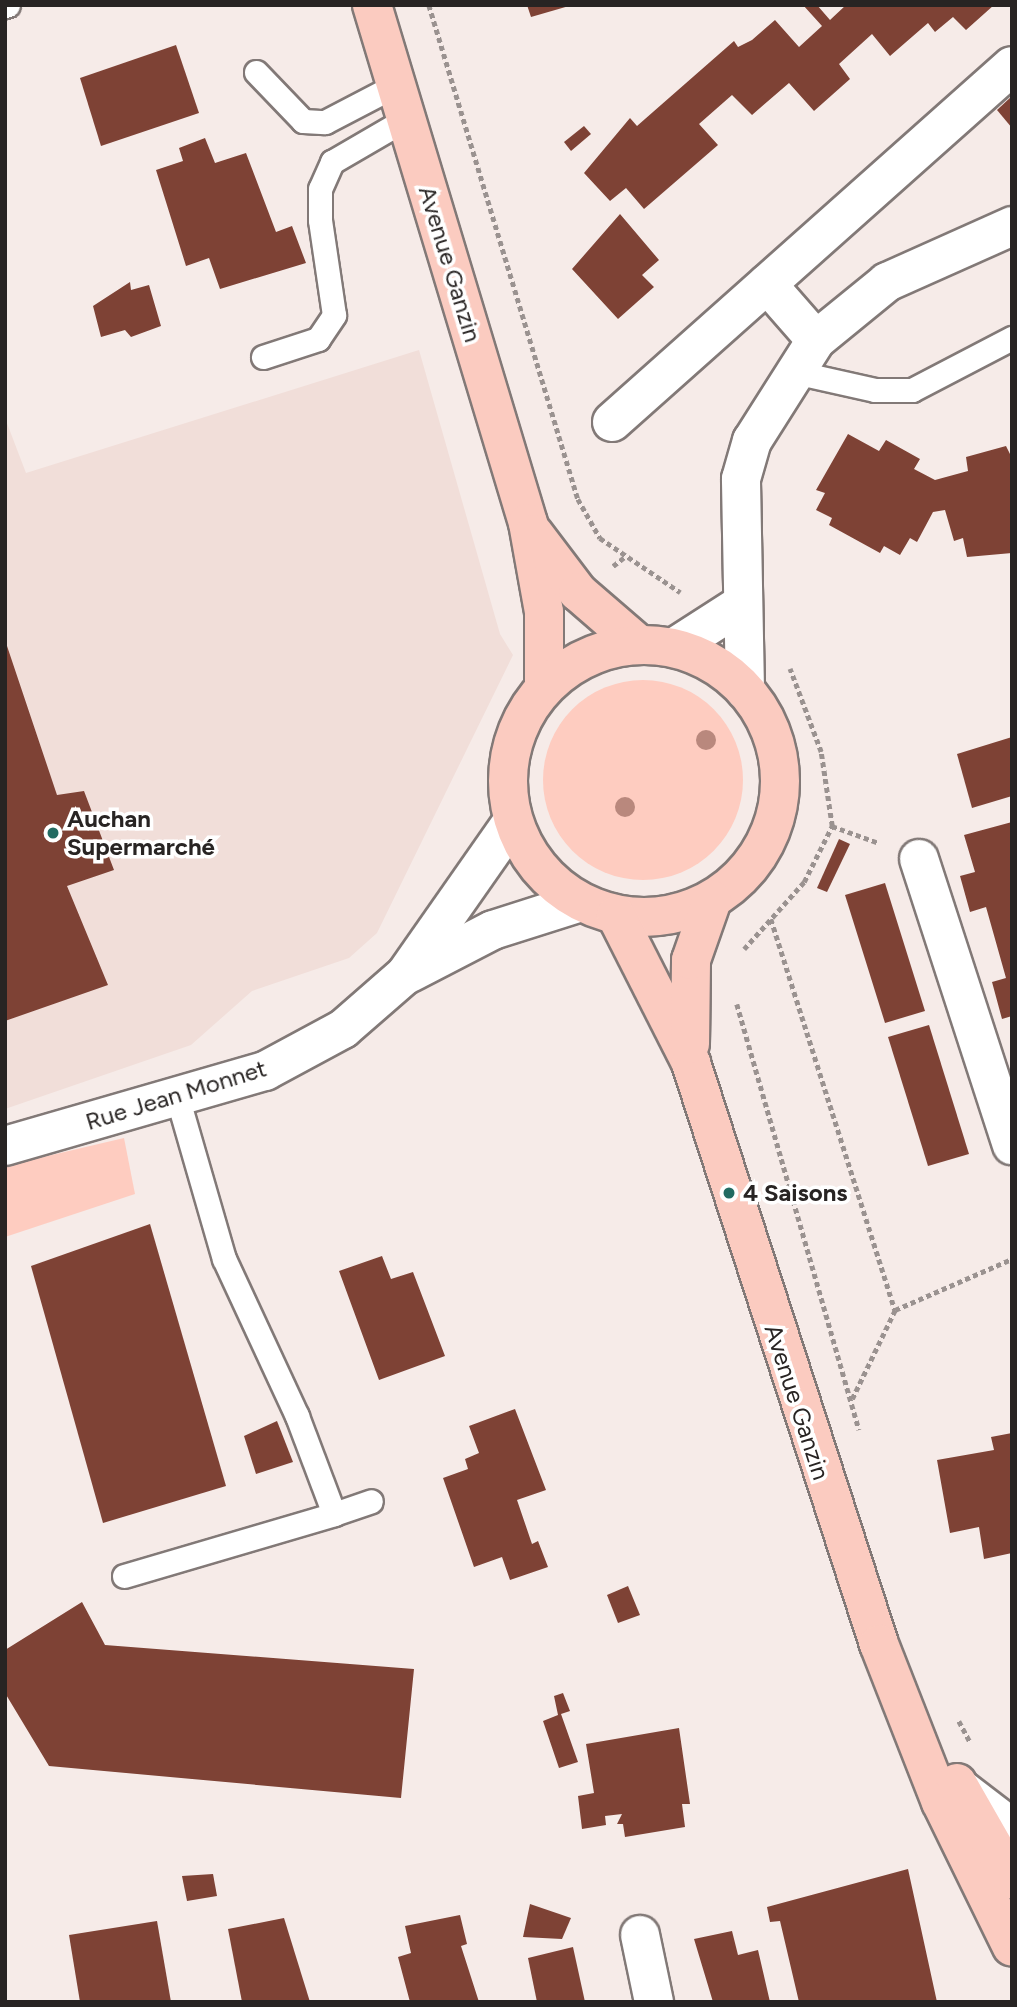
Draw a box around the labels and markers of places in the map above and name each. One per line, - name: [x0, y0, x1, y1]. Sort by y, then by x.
- place label: Auchan Supermarché: [67, 805, 215, 861]
- marker: Auchan Supermarché: [45, 825, 61, 841]
- place label: 4 Saisons: [743, 1179, 847, 1207]
- marker: 4 Saisons: [721, 1185, 737, 1201]

